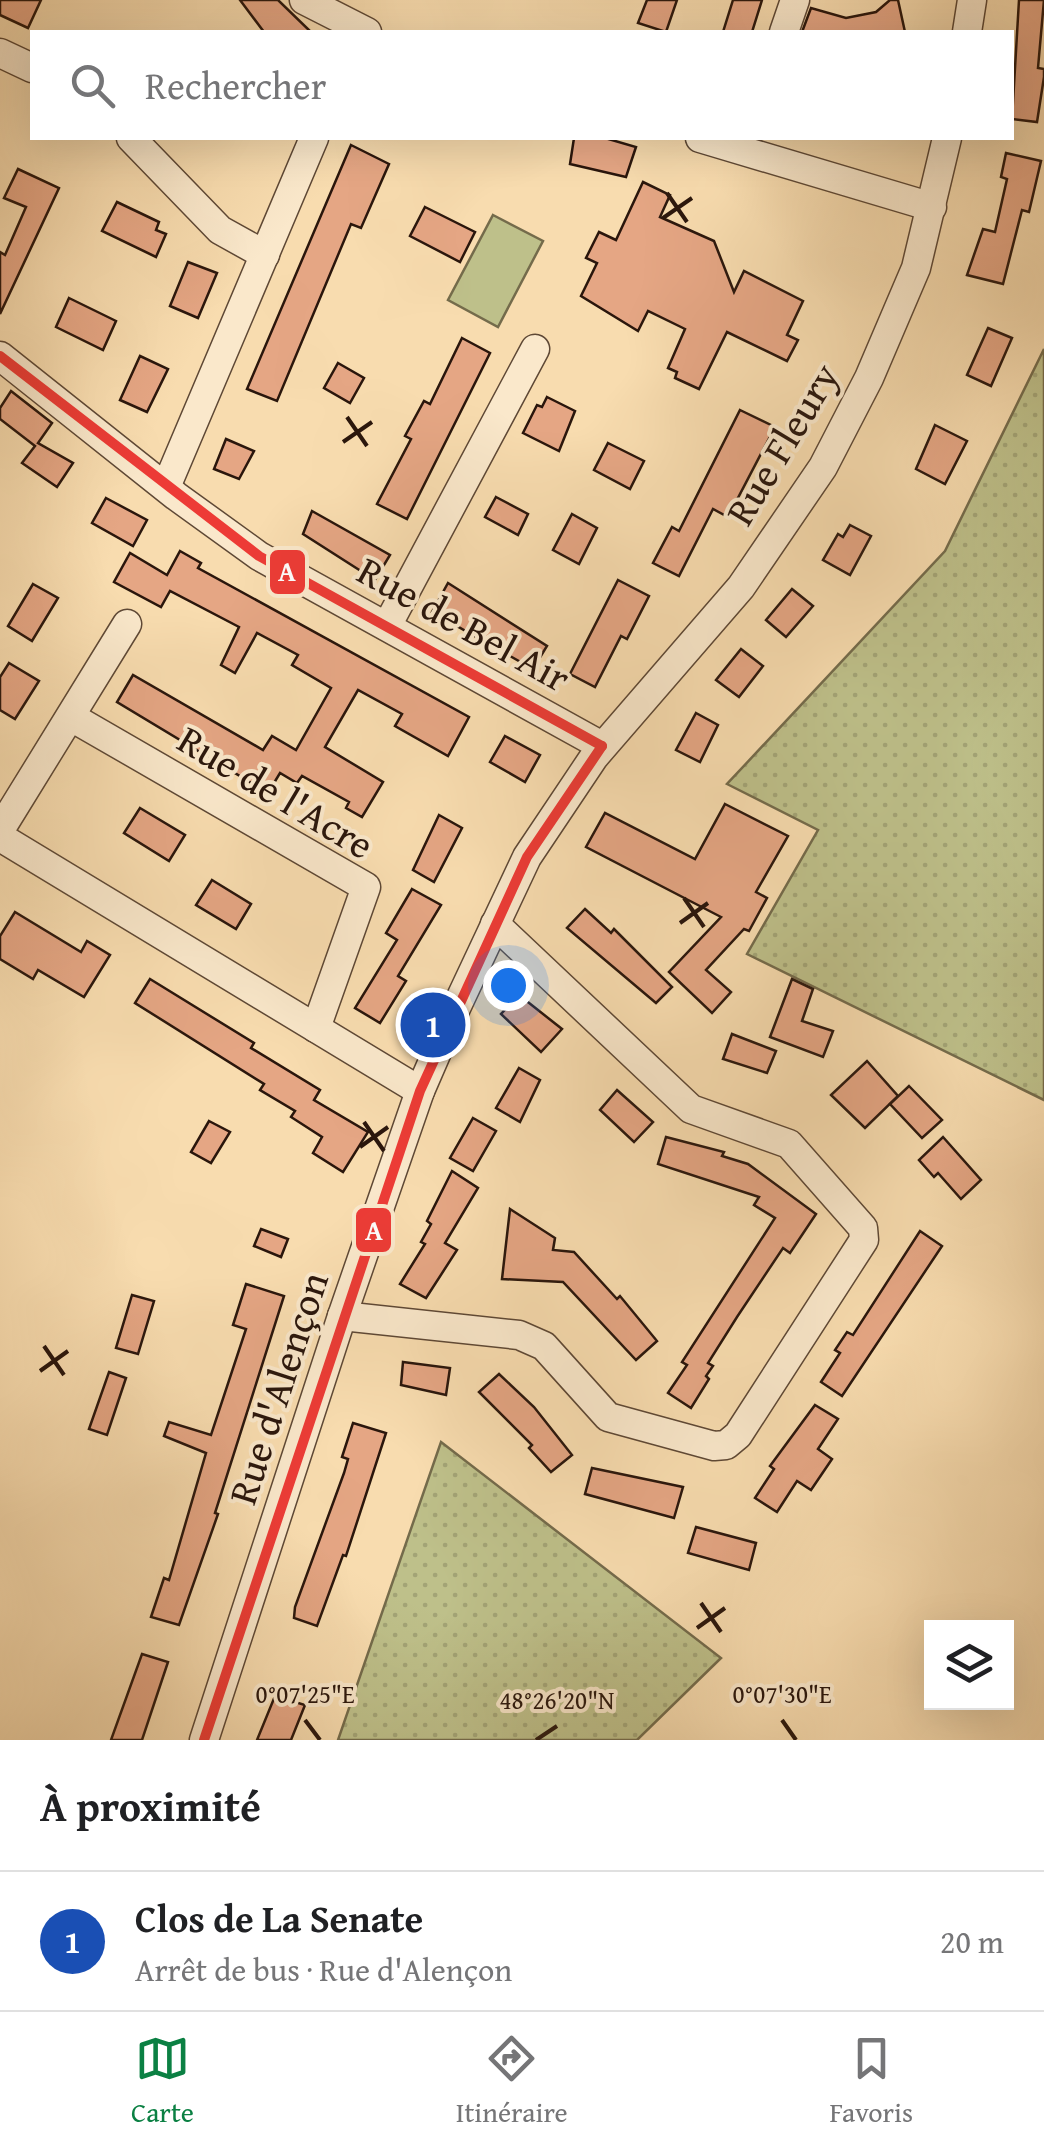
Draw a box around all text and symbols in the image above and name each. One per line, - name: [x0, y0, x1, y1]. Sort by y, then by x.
- search box: [30, 30, 1014, 140]
- text: Rechercher: [145, 57, 326, 113]
- icon: search: [65, 58, 120, 113]
- street label: Rue Fleury: [710, 351, 853, 536]
- street label: Rue de Bel Air: [347, 541, 581, 706]
- line badge: A: [268, 548, 307, 596]
- text: A: [278, 550, 296, 591]
- street label: Rue de l'Acre: [167, 710, 385, 873]
- your location: [483, 960, 534, 1011]
- pin: 1: [400, 988, 466, 1062]
- line badge: A: [354, 1206, 393, 1254]
- text: A: [365, 1209, 383, 1250]
- street label: Rue d'Alençon: [212, 1264, 343, 1512]
- map controls: [924, 1620, 1014, 1710]
- button: layers: [924, 1620, 1014, 1710]
- text: 0°07'25"E: [255, 1676, 355, 1712]
- text: 0°07'30"E: [732, 1676, 832, 1712]
- text: 48°26'20"N: [500, 1682, 614, 1718]
- text: À proximité: [40, 1775, 261, 1836]
- text: Clos de La Senate: [135, 1890, 423, 1946]
- text: 1: [64, 1918, 81, 1965]
- text: 20 m: [940, 1918, 1004, 1965]
- text: Arrêt de bus · Rue d'Alençon: [135, 1946, 512, 1993]
- tab: Carte: [131, 2031, 194, 2132]
- tab: Itinéraire: [456, 2031, 568, 2132]
- tab: Favoris: [830, 2031, 913, 2132]

